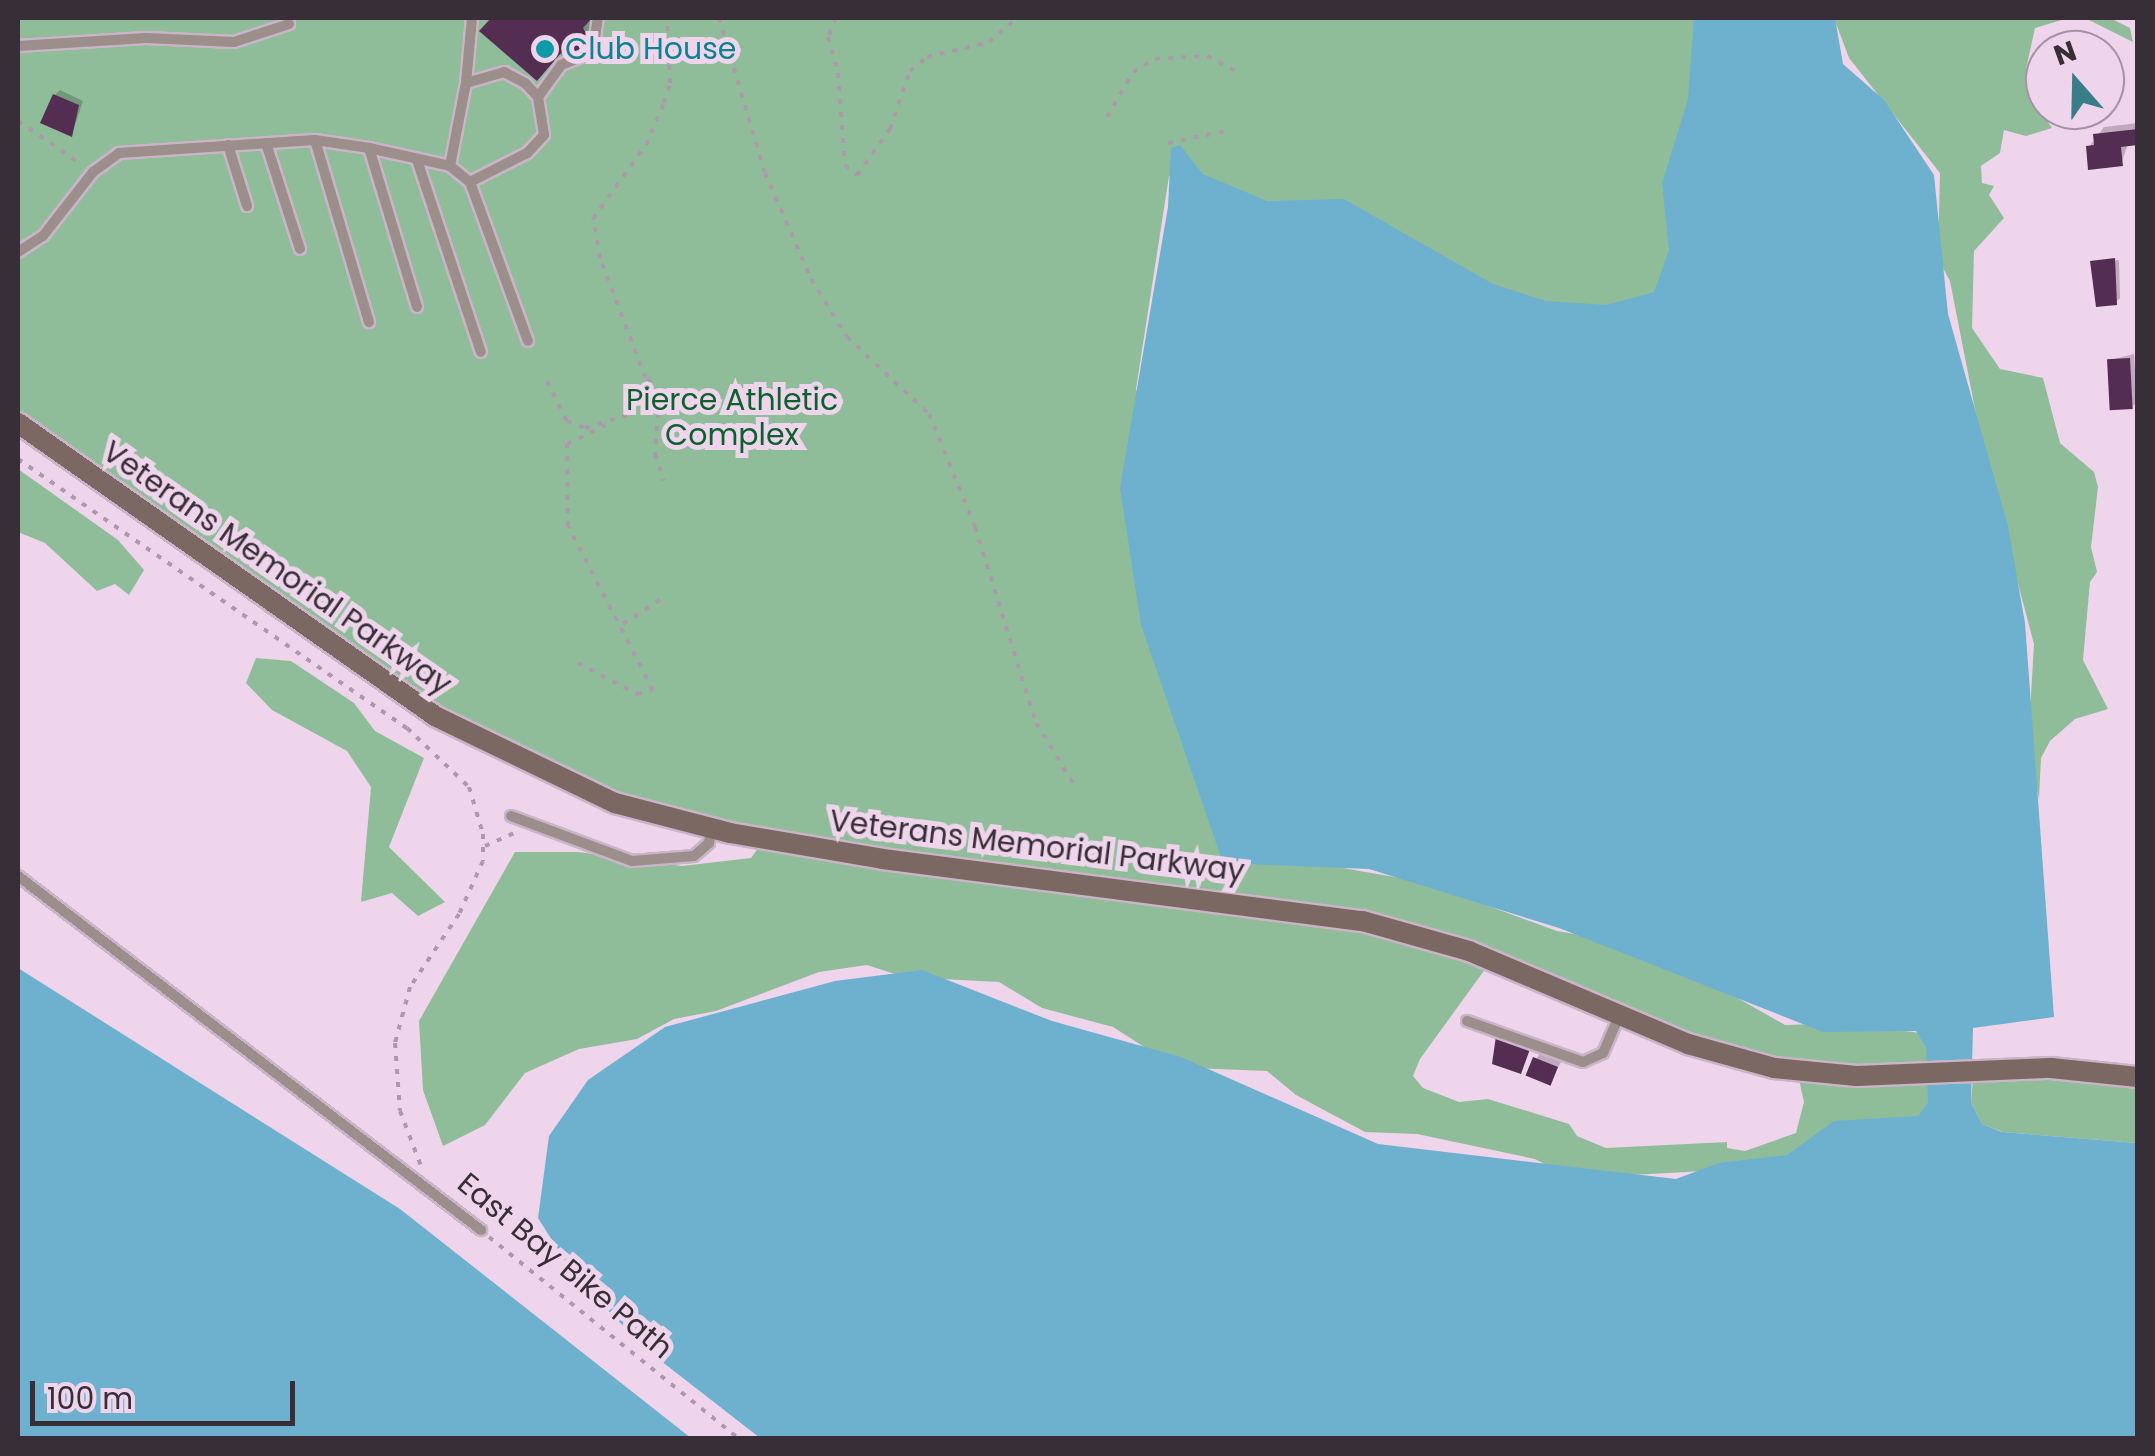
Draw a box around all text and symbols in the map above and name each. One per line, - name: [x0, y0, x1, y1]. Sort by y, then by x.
- north arrow: [2025, 30, 2125, 130]
- place label: Club House: [565, 31, 736, 67]
- text: N: [2049, 31, 2082, 75]
- marker: Club House: [534, 38, 556, 60]
- park label: Pierce Athletic Complex: [626, 382, 838, 452]
- street label: Veterans Memorial Parkway: [96, 434, 458, 702]
- street label: Veterans Memorial Parkway: [828, 803, 1246, 889]
- street label: East Bay Bike Path: [450, 1166, 680, 1366]
- scale bar: [35, 1361, 300, 1423]
- text: 100 m: [47, 1377, 133, 1420]

